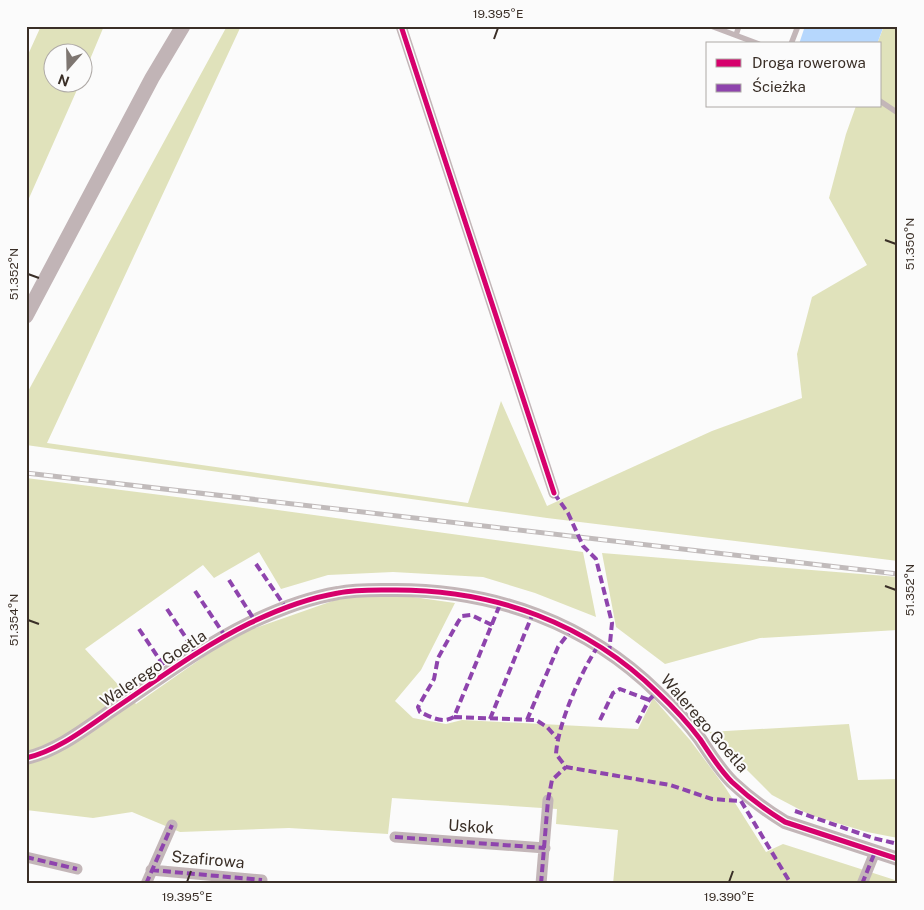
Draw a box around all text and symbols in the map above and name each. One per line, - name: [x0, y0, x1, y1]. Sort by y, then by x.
- text: 19.395°E: [473, 7, 523, 21]
- north arrow: [42, 42, 92, 92]
- legend: [706, 42, 882, 108]
- text: Droga rowerowa: [752, 54, 866, 71]
- text: N: [56, 71, 71, 90]
- text: Ścieżka: [752, 77, 806, 95]
- text: 51.350°N: [903, 218, 917, 270]
- text: 51.352°N: [7, 248, 21, 300]
- text: 51.352°N: [903, 564, 917, 616]
- text: 51.354°N: [7, 594, 21, 646]
- street label: Walerego Goetla: [97, 626, 210, 711]
- street label: Walerego Goetla: [657, 670, 752, 776]
- street label: Uskok: [447, 815, 495, 838]
- street label: Szafirowa: [171, 847, 245, 872]
- text: 19.395°E: [162, 890, 212, 904]
- text: 19.390°E: [704, 890, 754, 904]

